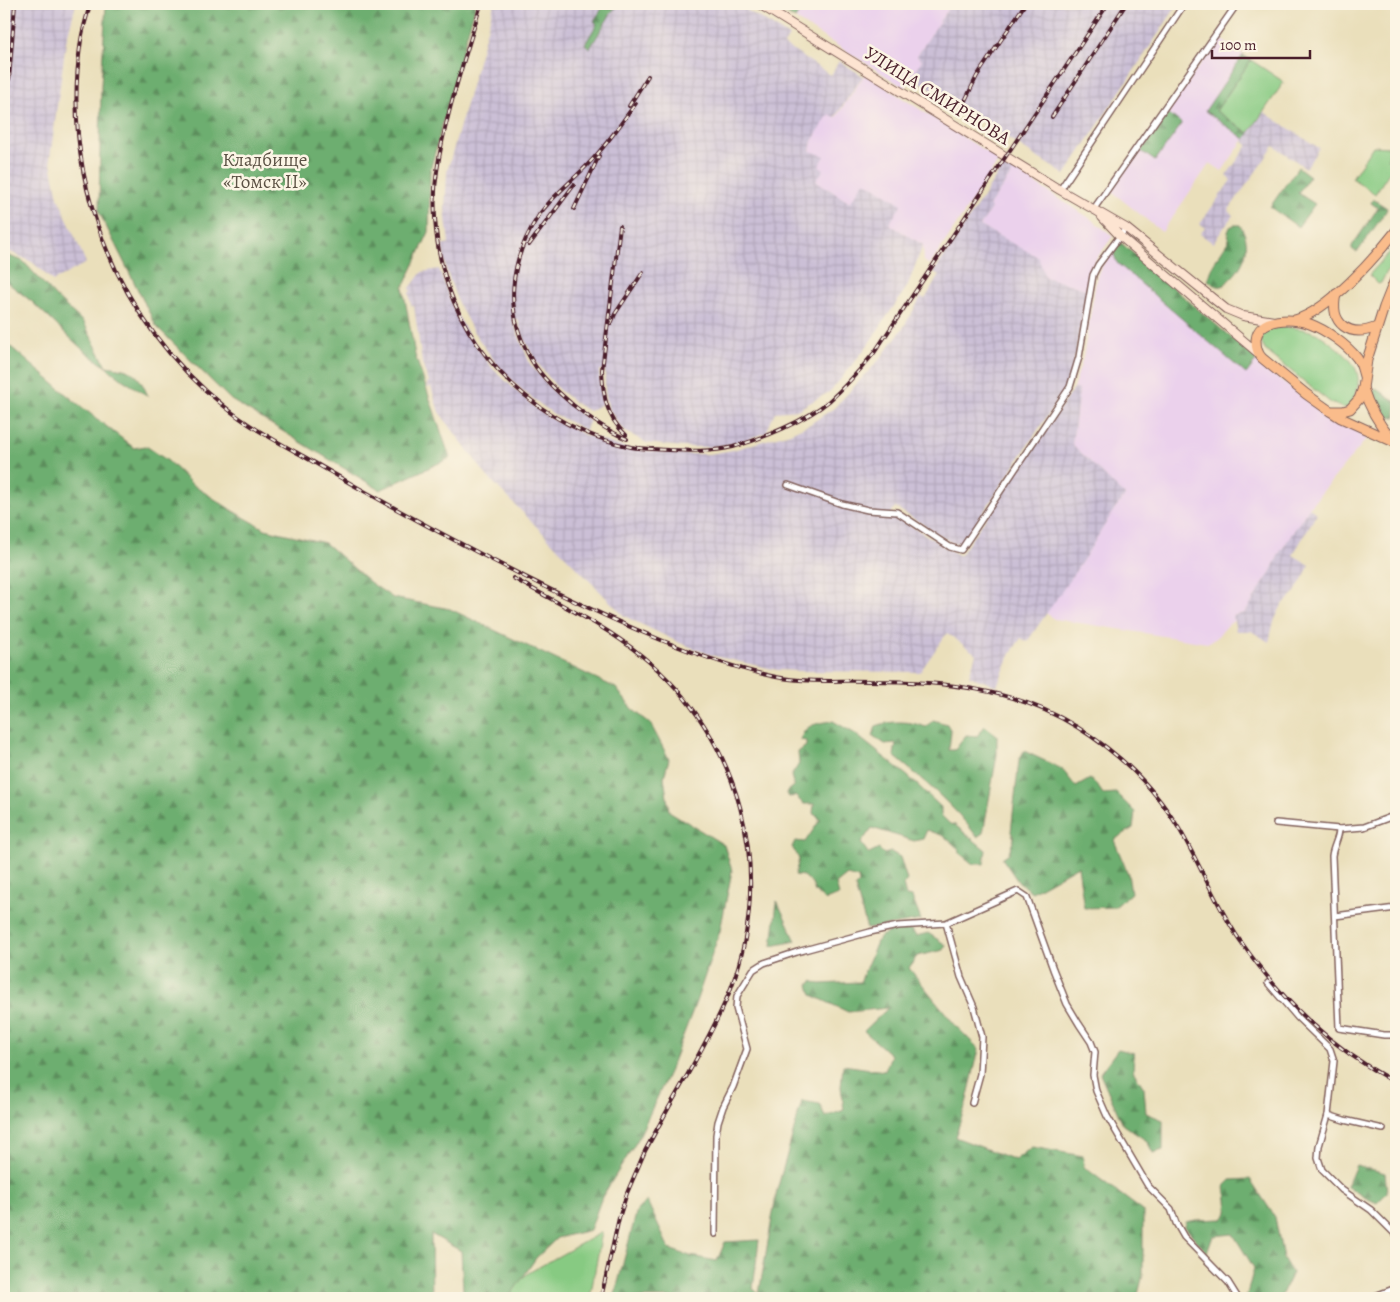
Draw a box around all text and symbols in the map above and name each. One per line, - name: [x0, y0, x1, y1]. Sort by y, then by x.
- scale bar: [1212, 28, 1310, 60]
- text: 100 m: [1220, 35, 1257, 55]
- street label: УЛИЦА СМИРНОВА: [859, 40, 1016, 152]
- park label: Кладбище «Томск II»: [222, 147, 308, 195]

